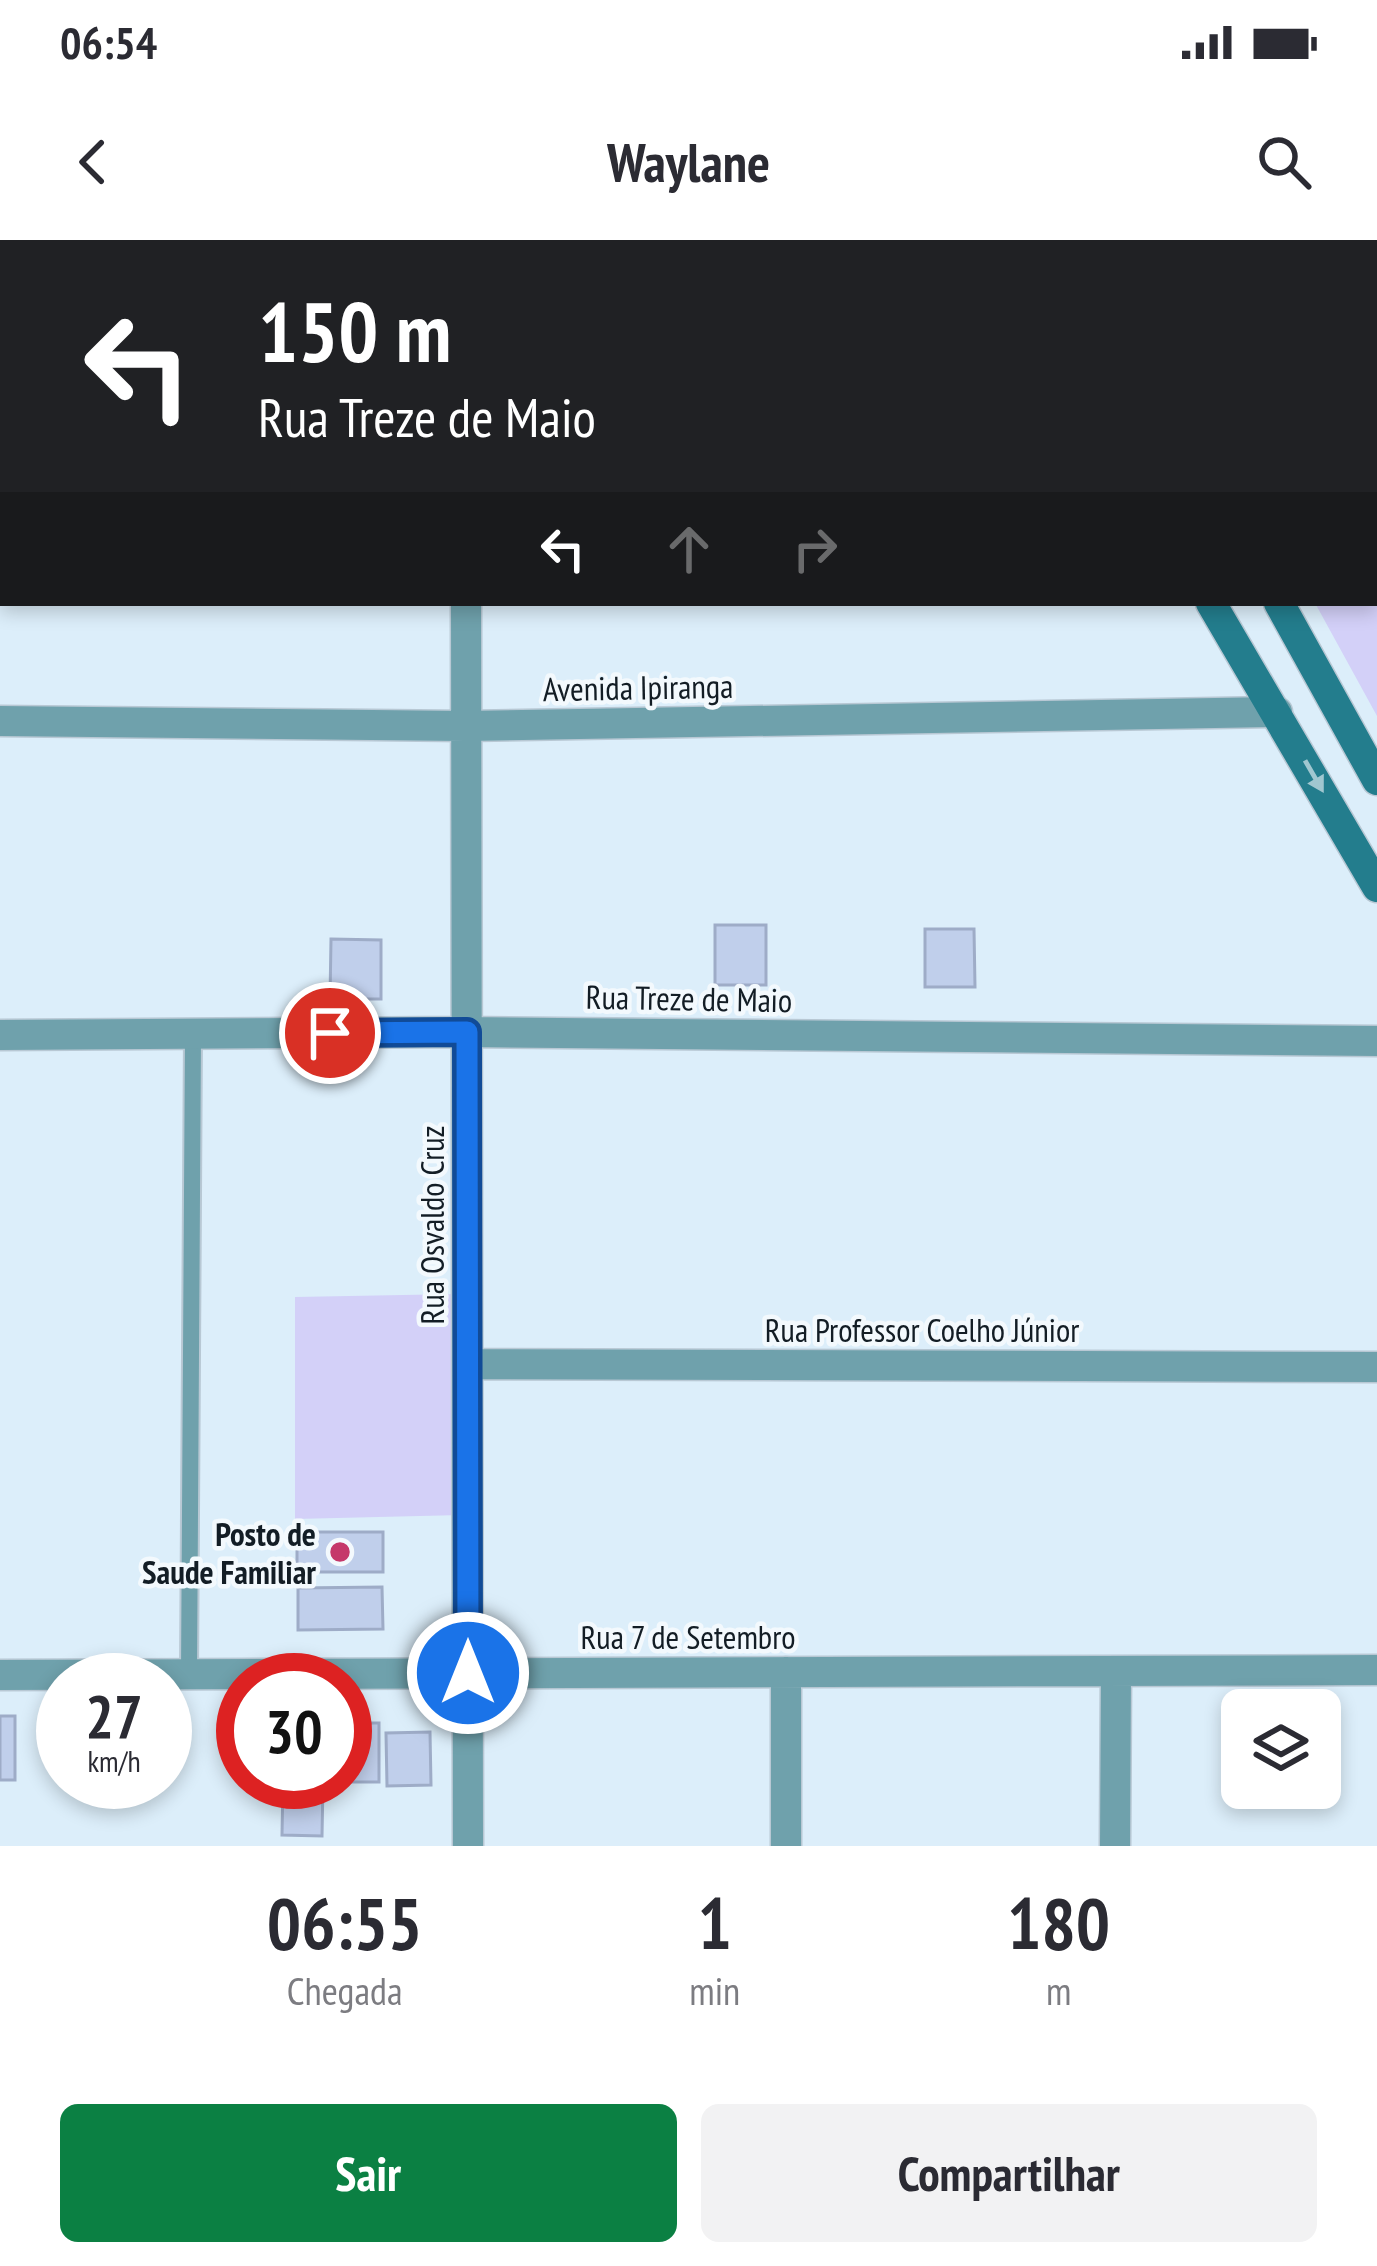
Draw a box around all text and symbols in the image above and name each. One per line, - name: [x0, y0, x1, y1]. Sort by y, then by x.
- text: 06:54: [60, 13, 157, 71]
- text: Waylane: [607, 127, 770, 197]
- icon: back: [60, 129, 126, 195]
- icon: search: [1251, 129, 1317, 195]
- text: 150 m: [258, 276, 451, 385]
- icon: left: [60, 288, 216, 444]
- text: Rua Treze de Maio: [258, 382, 596, 452]
- icon: left: [530, 516, 596, 582]
- icon: ahead: [656, 516, 722, 582]
- icon: right: [782, 516, 848, 582]
- street label: Avenida Ipiranga: [542, 664, 734, 710]
- one-way arrow: [1302, 759, 1323, 793]
- street label: Rua Treze de Maio: [585, 975, 793, 1021]
- pin: [279, 982, 381, 1084]
- icon: arrive: [297, 1000, 363, 1066]
- street label: Rua Osvaldo Cruz: [410, 1126, 453, 1324]
- street label: Rua Professor Coelho Júnior: [765, 1308, 1079, 1351]
- place label: Posto de Saude Familiar: [142, 1512, 316, 1593]
- marker: Posto de Saude Familiar: [327, 1539, 353, 1565]
- position arrow: [405, 1610, 531, 1736]
- street label: Rua 7 de Setembro: [581, 1615, 796, 1658]
- speed limit sign: 30: [216, 1653, 372, 1809]
- text: 27: [85, 1677, 143, 1755]
- map controls: [1221, 1689, 1341, 1809]
- button: layers: [1221, 1689, 1341, 1809]
- text: km/h: [87, 1741, 141, 1780]
- text: 06:55: [267, 1876, 423, 1969]
- text: 1: [698, 1876, 732, 1969]
- text: 180: [1007, 1876, 1110, 1969]
- text: Chegada: [287, 1965, 403, 2016]
- text: min: [689, 1965, 740, 2016]
- text: m: [1046, 1965, 1071, 2016]
- button: Sair: [60, 2104, 677, 2242]
- button: Compartilhar: [701, 2104, 1317, 2242]

